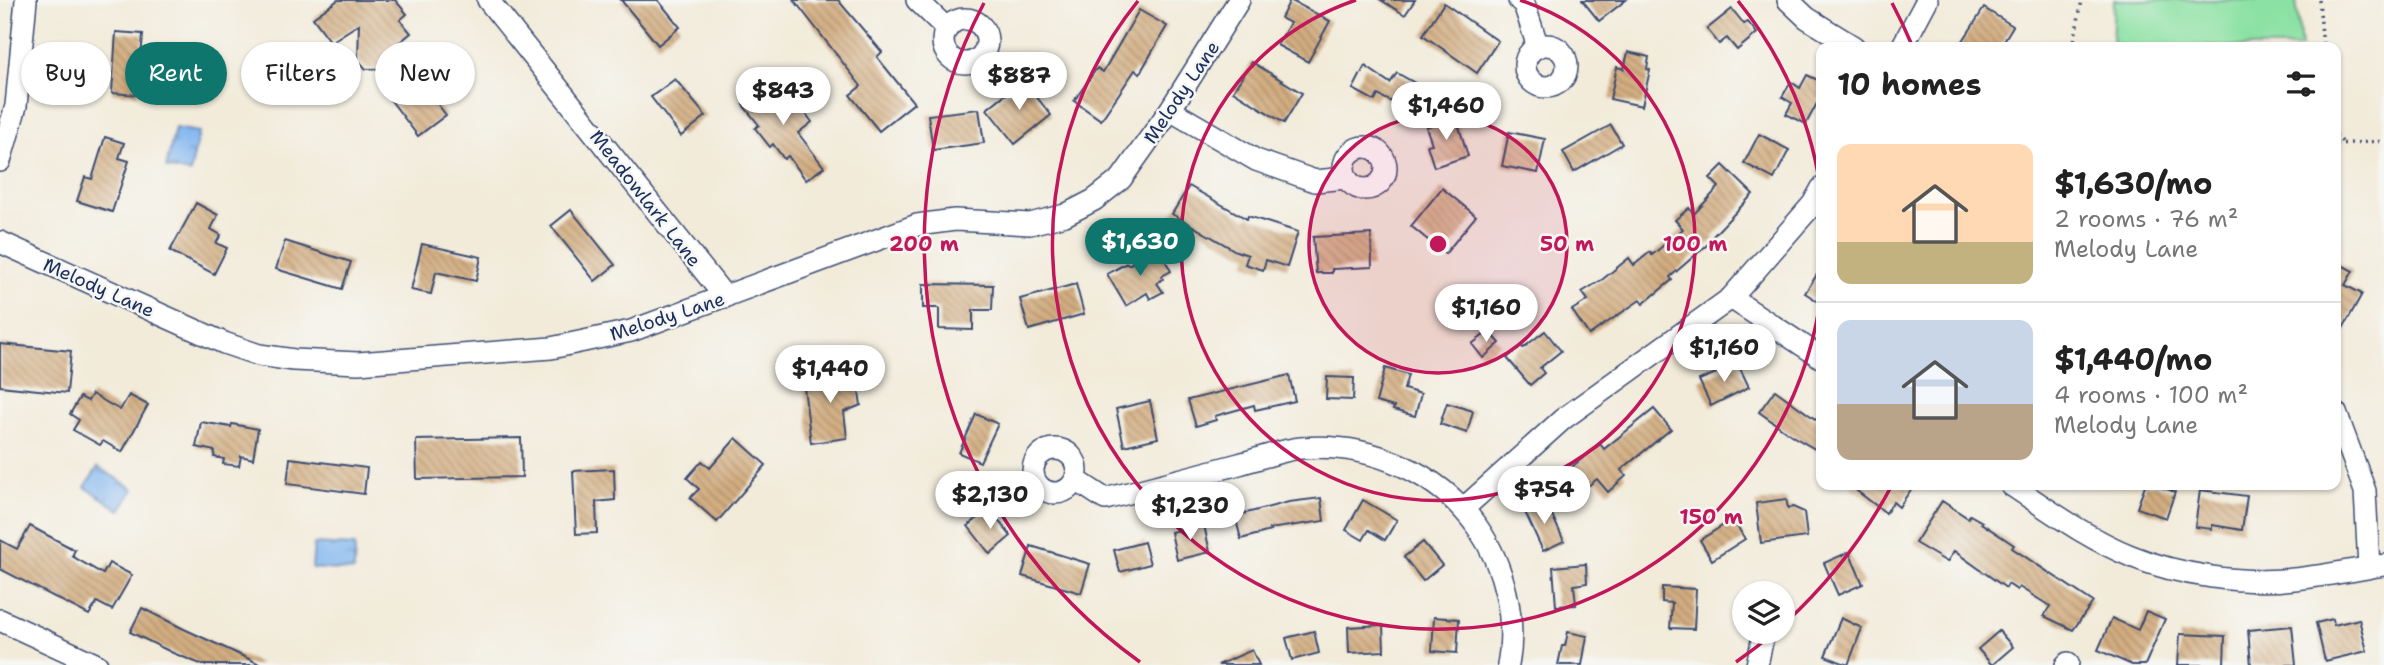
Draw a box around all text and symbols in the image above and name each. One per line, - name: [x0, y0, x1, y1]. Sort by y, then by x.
- street label: Melody Lane: [1138, 36, 1225, 149]
- chip: Buy: [21, 42, 111, 105]
- chip: Rent: [125, 42, 227, 105]
- chip: Filters: [241, 42, 361, 105]
- chip: New: [375, 42, 475, 105]
- pin: $887: [978, 52, 1060, 112]
- text: $887: [987, 60, 1051, 90]
- text: 10 homes: [1837, 64, 1982, 105]
- icon: filters: [2282, 65, 2320, 103]
- pin: $843: [742, 68, 824, 127]
- text: $843: [752, 75, 814, 105]
- pin: $1,460: [1389, 82, 1503, 142]
- text: $1,460: [1407, 90, 1485, 120]
- street label: Meadowlark Lane: [584, 125, 707, 272]
- text: $1,630/mo: [2054, 163, 2213, 204]
- icon: home: [1893, 172, 1977, 256]
- text: 2 rooms · 76 m²: [2054, 204, 2238, 234]
- pin: $1,630: [1083, 218, 1197, 278]
- text: $1,630: [1101, 226, 1179, 256]
- text: 200 m: [889, 230, 959, 258]
- text: 50 m: [1540, 230, 1594, 258]
- text: 100 m: [1663, 230, 1727, 258]
- centre of rings: [1426, 232, 1450, 256]
- text: Melody Lane: [2054, 234, 2198, 264]
- street label: Melody Lane: [39, 252, 158, 323]
- pin: $1,160: [1429, 284, 1543, 344]
- street label: Melody Lane: [607, 286, 728, 347]
- text: $1,160: [1451, 292, 1521, 322]
- pin: $1,160: [1667, 324, 1781, 384]
- text: $1,160: [1689, 332, 1759, 362]
- text: $1,440/mo: [2054, 339, 2212, 380]
- pin: $1,440: [773, 346, 887, 405]
- icon: home: [1893, 348, 1977, 432]
- text: $1,440: [791, 353, 869, 383]
- text: 4 rooms · 100 m²: [2054, 380, 2248, 410]
- text: Melody Lane: [2054, 410, 2198, 440]
- pin: $754: [1503, 466, 1585, 526]
- pin: $2,130: [933, 472, 1047, 531]
- text: $754: [1513, 474, 1575, 504]
- text: $2,130: [951, 479, 1029, 509]
- pin: $1,230: [1133, 482, 1247, 542]
- text: $1,230: [1151, 490, 1229, 520]
- text: 150 m: [1679, 503, 1743, 531]
- map controls: [1732, 581, 1795, 644]
- button: layers: [1732, 581, 1795, 644]

